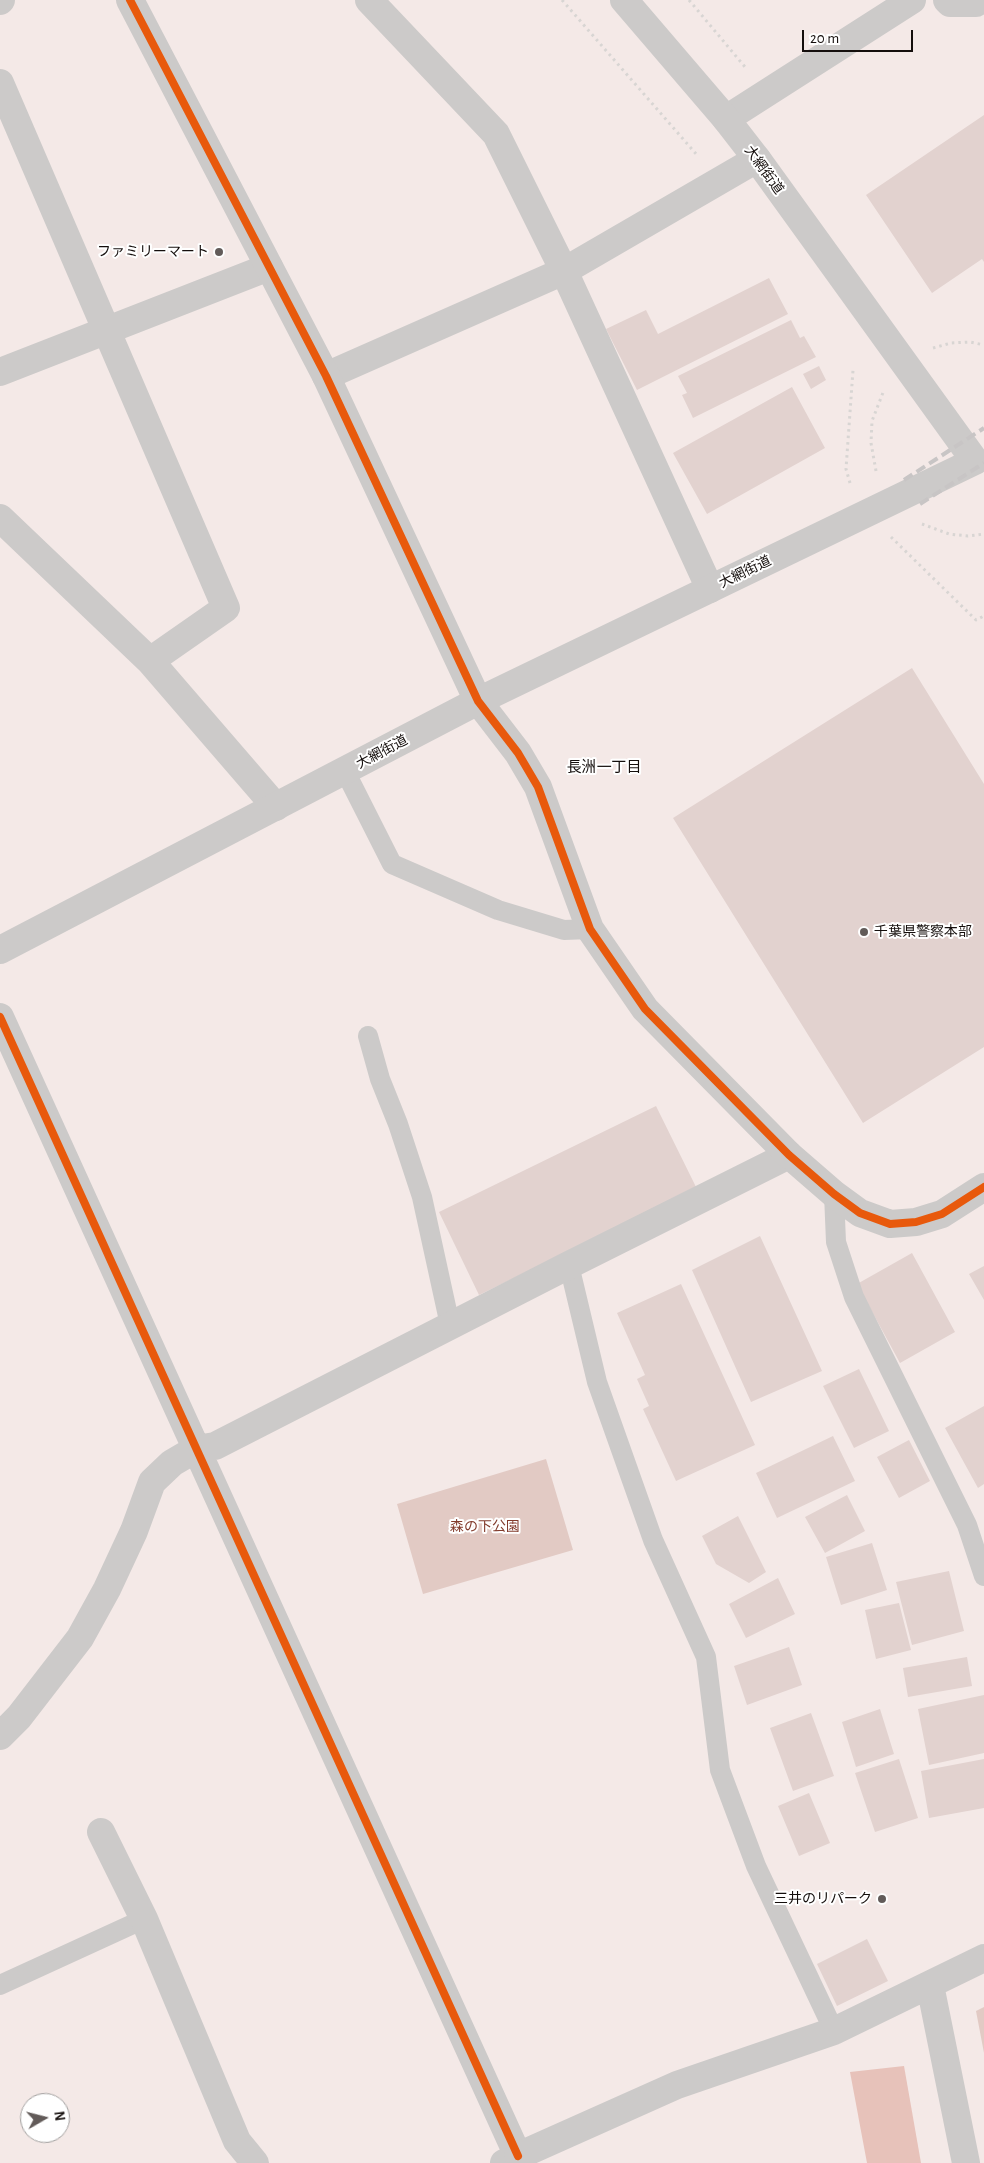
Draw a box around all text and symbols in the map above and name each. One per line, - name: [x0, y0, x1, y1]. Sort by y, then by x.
- scale bar: [804, 20, 915, 52]
- text: 20 m: [810, 31, 839, 46]
- street label: 大網街道: [741, 142, 787, 198]
- place label: ファミリーマート: [97, 244, 209, 260]
- marker: ファミリーマート: [213, 246, 225, 258]
- street label: 大網街道: [716, 552, 774, 592]
- street label: 大網街道: [353, 731, 411, 773]
- district label: 長洲一丁目: [567, 758, 641, 776]
- place label: 千葉県警察本部: [874, 924, 972, 940]
- marker: 千葉県警察本部: [858, 926, 870, 938]
- park label: 森の下公園: [450, 1519, 520, 1535]
- place label: 三井のリパーク: [774, 1891, 872, 1907]
- marker: 三井のリパーク: [876, 1893, 888, 1905]
- north arrow: [20, 2093, 70, 2143]
- text: N: [51, 2110, 66, 2122]

